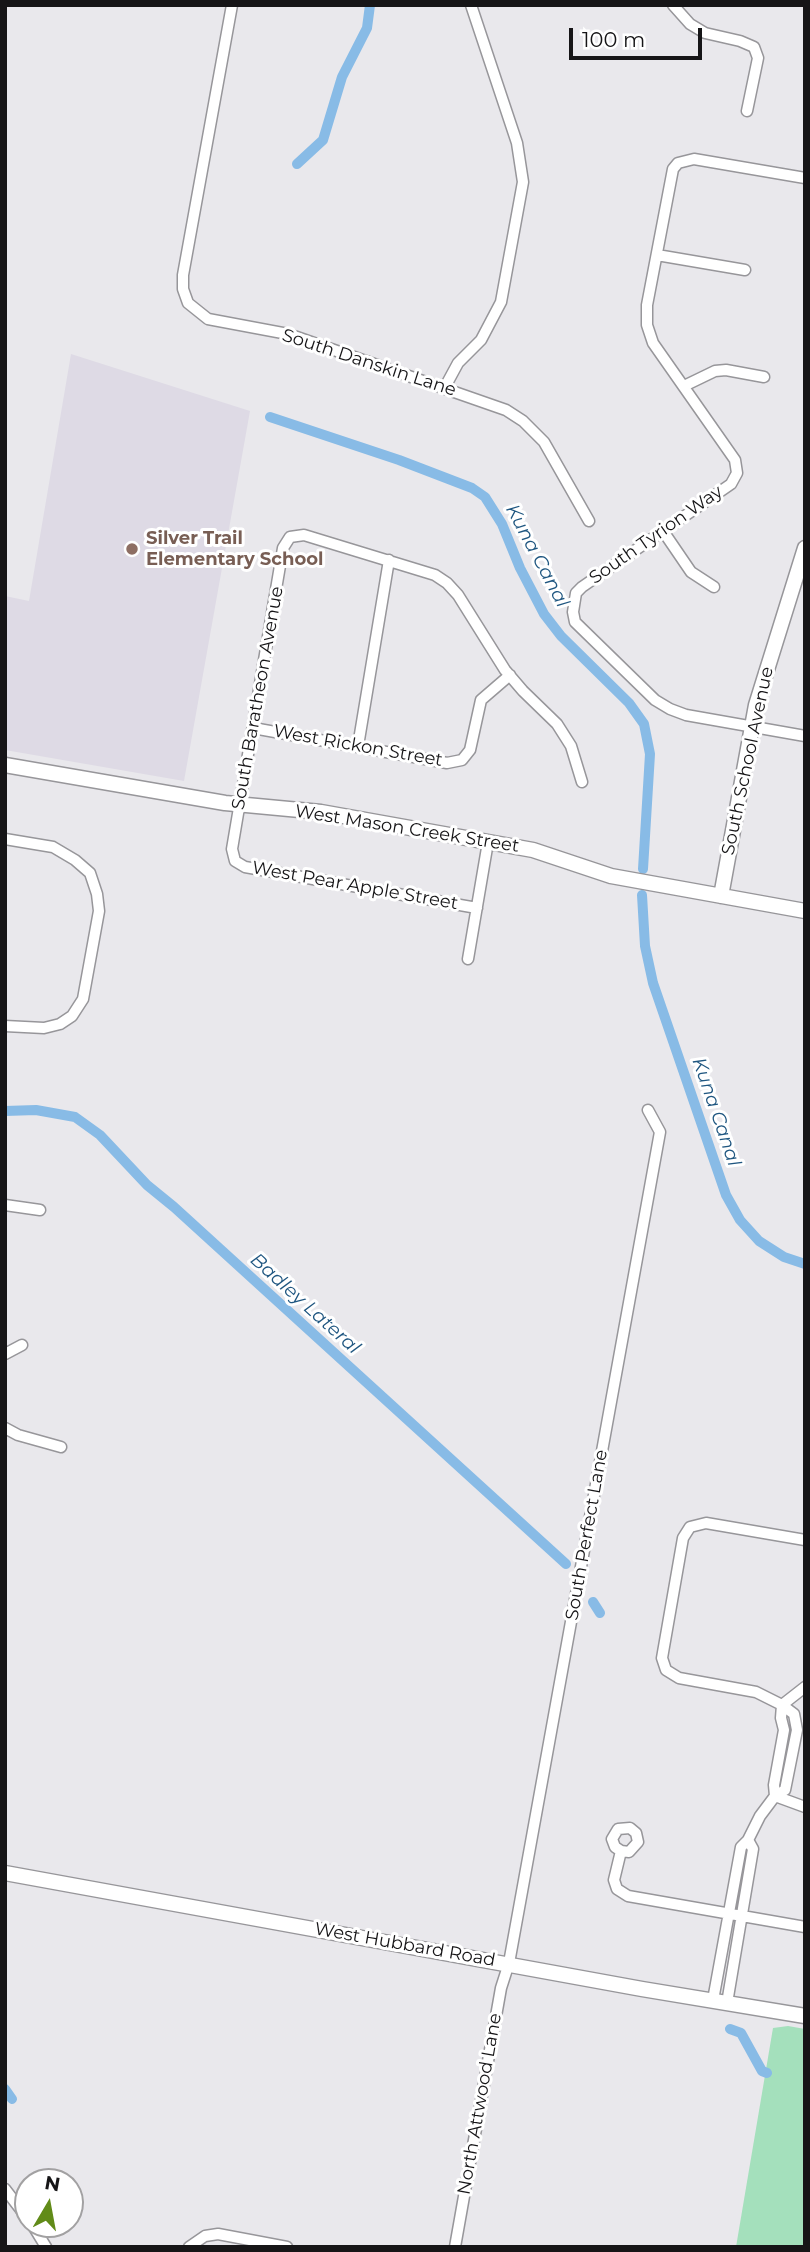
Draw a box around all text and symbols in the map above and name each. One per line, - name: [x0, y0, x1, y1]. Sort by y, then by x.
- scale bar: [572, 14, 705, 58]
- text: 100 m: [582, 27, 645, 52]
- street label: South Danskin Lane: [279, 325, 459, 401]
- street label: South Tyrion Way: [585, 481, 727, 589]
- water label: Kuna Canal: [500, 501, 574, 611]
- place label: Silver Trail Elementary School: [146, 528, 323, 570]
- marker: Silver Trail Elementary School: [124, 541, 140, 557]
- street label: South Baratheon Avenue: [228, 585, 288, 811]
- street label: South School Avenue: [717, 665, 779, 857]
- street label: West Rickon Street: [272, 720, 444, 772]
- street label: West Mason Creek Street: [293, 801, 521, 857]
- street label: West Pear Apple Street: [250, 857, 460, 915]
- water label: Kuna Canal: [687, 1055, 745, 1169]
- water label: Badley Lateral: [245, 1249, 365, 1359]
- street label: South Perfect Lane: [561, 1448, 613, 1622]
- street label: West Hubbard Road: [313, 1918, 497, 1972]
- street label: North Attwood Lane: [453, 2012, 507, 2196]
- north arrow: [14, 2168, 84, 2238]
- text: N: [43, 2171, 62, 2196]

